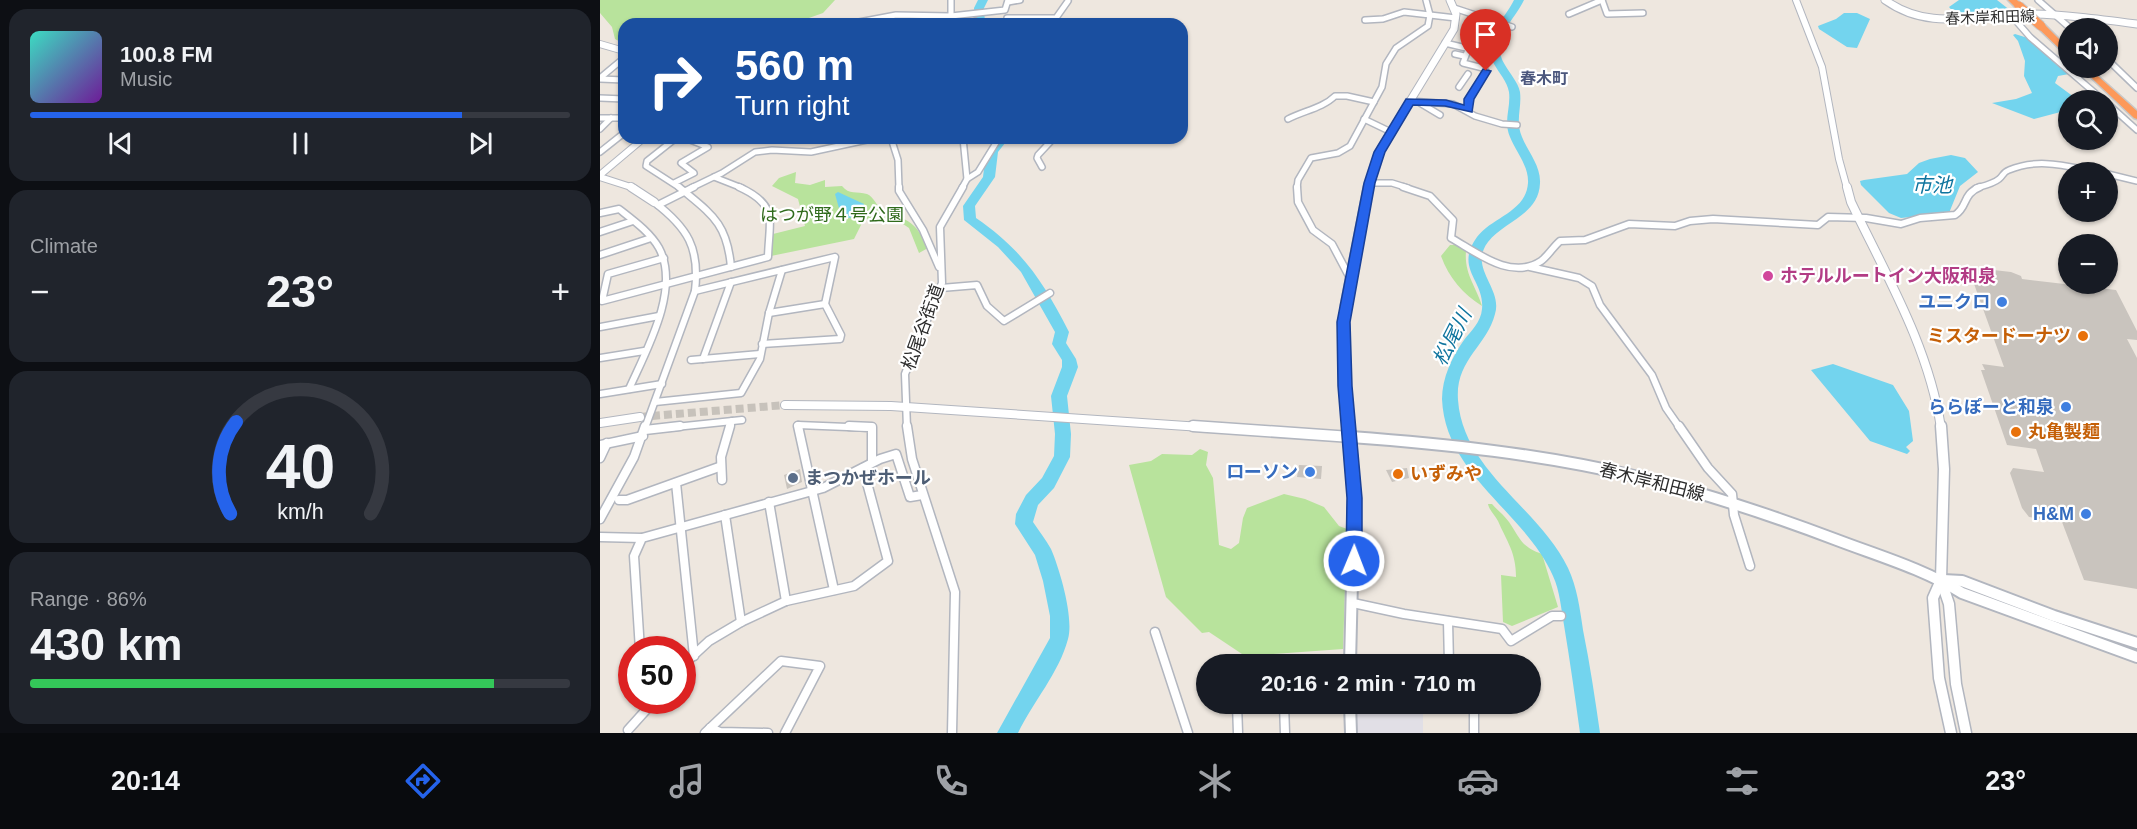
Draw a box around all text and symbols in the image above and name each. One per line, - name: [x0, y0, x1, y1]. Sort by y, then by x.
- street label: 春木岸和田線: [1945, 7, 2035, 27]
- pin: [1460, 9, 1511, 71]
- icon: arrive: [1469, 18, 1502, 51]
- map controls: [2058, 18, 2118, 294]
- button: sound: [2058, 18, 2118, 78]
- text: 100.8 FM: [120, 42, 213, 67]
- icon: right: [636, 42, 714, 120]
- text: 560 m: [735, 42, 854, 89]
- text: Music: [120, 68, 172, 90]
- district label: 春木町: [1520, 70, 1568, 87]
- button: search: [2058, 90, 2118, 150]
- text: Turn right: [735, 91, 850, 121]
- icon: previous: [104, 127, 137, 160]
- icon: pause: [284, 127, 317, 160]
- icon: next: [464, 127, 497, 160]
- button: +: [2058, 162, 2118, 222]
- water label: 市池: [1912, 174, 1954, 196]
- park label: はつが野４号公園: [760, 205, 904, 225]
- button: −: [2058, 234, 2118, 294]
- text: Climate: [30, 235, 98, 257]
- text: 23°: [266, 266, 334, 317]
- place label: ホテルルートイン大阪和泉: [1780, 266, 1996, 286]
- marker: ホテルルートイン大阪和泉: [1761, 269, 1775, 283]
- text: −: [30, 273, 49, 310]
- text: +: [551, 273, 570, 310]
- street label: 松尾谷街道: [898, 281, 948, 373]
- place label: ユニクロ: [1918, 292, 1990, 312]
- marker: ユニクロ: [1995, 295, 2009, 309]
- water label: 松尾川: [1429, 303, 1476, 369]
- place label: ミスタードーナツ: [1927, 326, 2071, 346]
- marker: ミスタードーナツ: [2076, 329, 2090, 343]
- place label: ららぽーと和泉: [1928, 397, 2054, 417]
- marker: ららぽーと和泉: [2059, 400, 2073, 414]
- place label: 丸亀製麺: [2028, 421, 2100, 442]
- marker: 丸亀製麺: [2009, 425, 2023, 439]
- text: 40: [265, 432, 335, 501]
- street label: 春木岸和田線: [1597, 459, 1707, 505]
- place label: ローソン: [1226, 462, 1298, 482]
- place label: いずみや: [1410, 463, 1482, 484]
- marker: ローソン: [1303, 465, 1317, 479]
- marker: いずみや: [1391, 467, 1405, 481]
- place label: まつかぜホール: [805, 468, 931, 488]
- marker: まつかぜホール: [786, 471, 800, 485]
- text: km/h: [277, 500, 323, 524]
- place label: H&M: [2033, 504, 2074, 524]
- marker: H&M: [2079, 507, 2093, 521]
- position arrow: [1322, 529, 1386, 593]
- text: Range · 86%: [30, 588, 147, 610]
- text: 430 km: [30, 619, 183, 670]
- speed limit sign: 50: [618, 636, 696, 714]
- text: 20:16 · 2 min · 710 m: [1261, 671, 1476, 696]
- icon: directions: [402, 760, 444, 802]
- icon: music: [666, 760, 708, 802]
- icon: phone: [930, 760, 972, 802]
- icon: climate: [1194, 760, 1236, 802]
- icon: car: [1457, 760, 1499, 802]
- icon: filters: [1721, 760, 1763, 802]
- text: 20:14: [111, 766, 180, 796]
- text: 23°: [1985, 766, 2026, 796]

